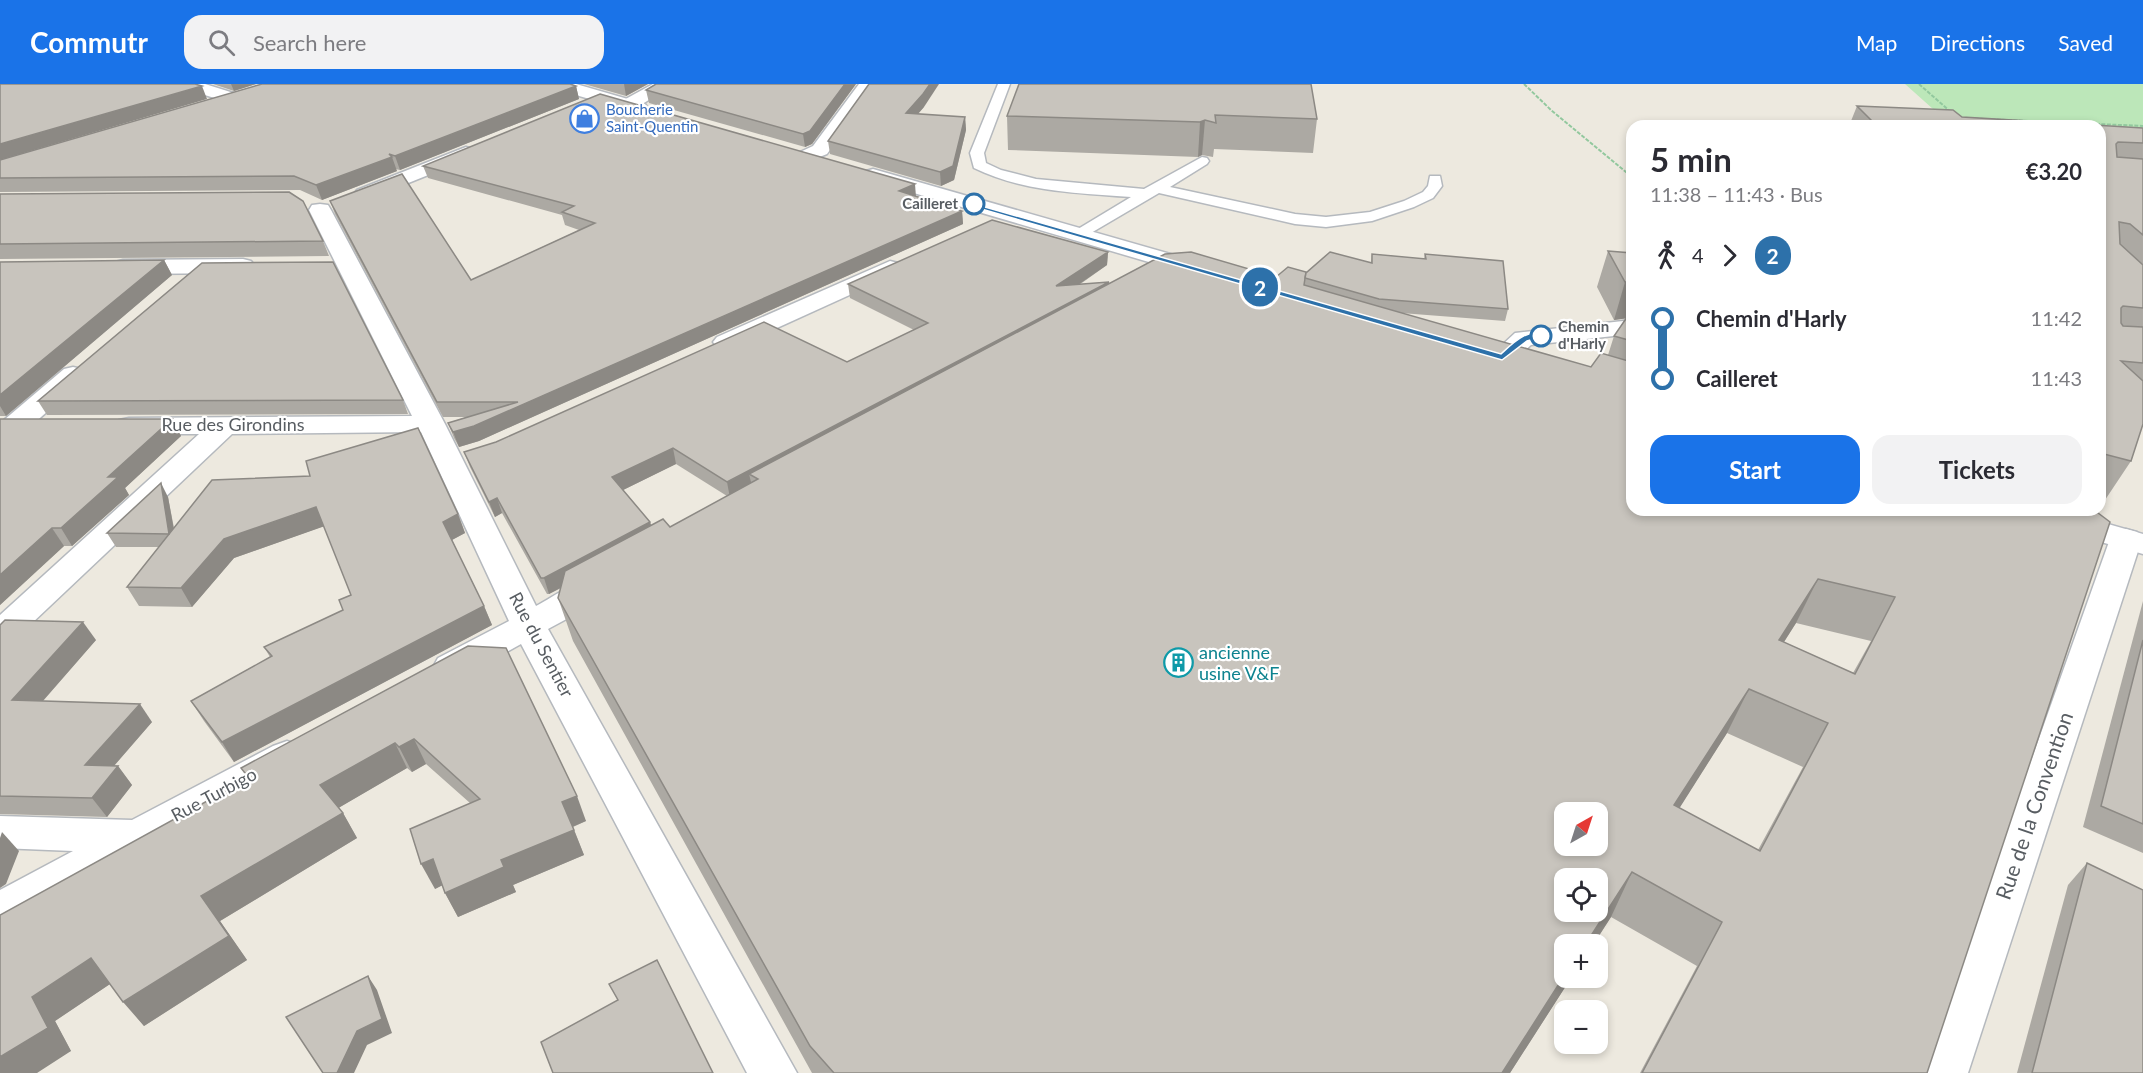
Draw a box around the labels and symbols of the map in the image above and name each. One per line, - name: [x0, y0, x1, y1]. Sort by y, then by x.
- place label: Boucherie Saint-Quentin: [606, 100, 698, 135]
- shop icon: Boucherie Saint-Quentin: [569, 103, 601, 135]
- marker: Cailleret: [963, 193, 985, 215]
- place label: Cailleret: [902, 194, 958, 212]
- line badge: 2: [1240, 268, 1280, 306]
- place label: Chemin d'Harly: [1558, 317, 1609, 352]
- marker: Chemin d'Harly: [1530, 325, 1552, 347]
- street label: Rue des Girondins: [161, 413, 305, 435]
- street label: Rue du Sentier: [505, 588, 579, 701]
- place label: ancienne usine V&F: [1199, 641, 1279, 684]
- building icon: ancienne usine V&F: [1162, 647, 1194, 679]
- street label: Rue de la Convention: [1990, 708, 2077, 903]
- street label: Rue Turbigo: [167, 762, 260, 826]
- north arrow: [1554, 802, 1608, 856]

